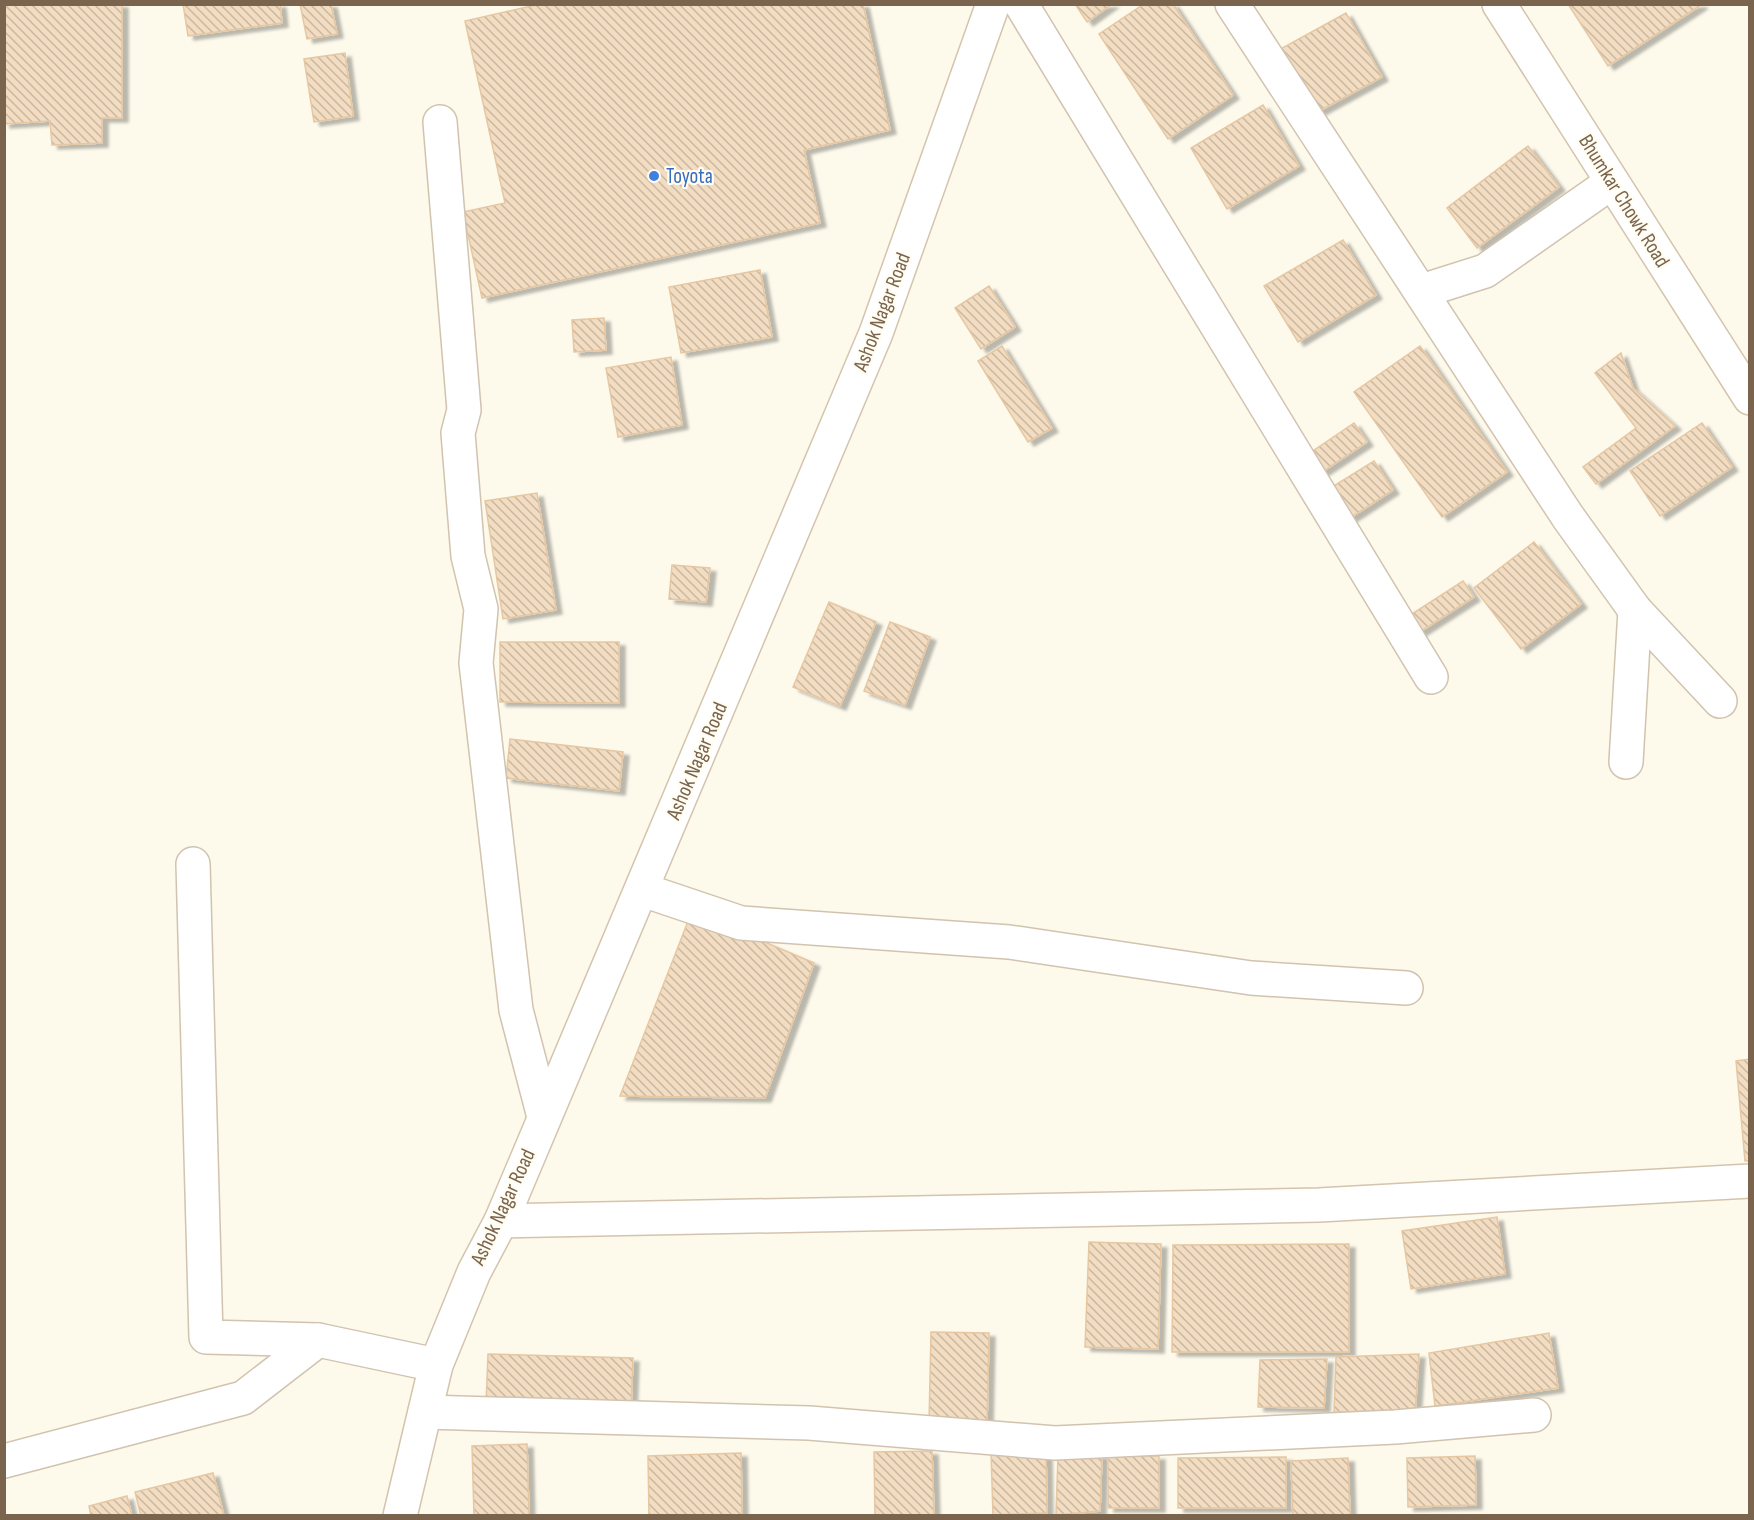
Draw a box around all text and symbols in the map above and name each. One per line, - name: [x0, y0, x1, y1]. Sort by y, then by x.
- street label: Bhumkar Chowk Road: [1573, 130, 1675, 272]
- place label: Toyota: [666, 164, 713, 189]
- marker: Toyota: [647, 169, 661, 183]
- street label: Ashok Nagar Road: [848, 249, 916, 376]
- street label: Ashok Nagar Road: [661, 699, 733, 824]
- street label: Ashok Nagar Road: [465, 1145, 541, 1270]

